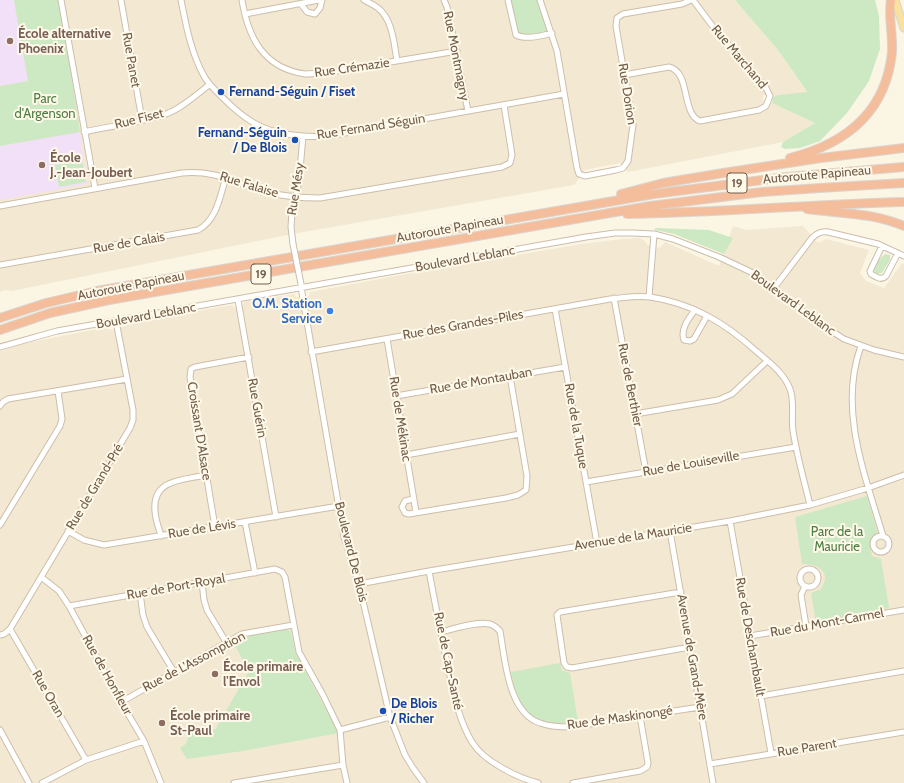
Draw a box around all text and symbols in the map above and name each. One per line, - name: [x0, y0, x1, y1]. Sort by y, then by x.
- street label: Rue Montmagny: [440, 10, 472, 102]
- street label: Rue Marchand: [708, 22, 770, 92]
- place label: École alternative Phoenix: [18, 26, 111, 57]
- street label: Rue Panet: [118, 31, 144, 89]
- marker: École alternative Phoenix: [5, 36, 15, 46]
- street label: Rue Crémazie: [313, 55, 391, 81]
- street label: Rue Dorion: [614, 62, 640, 126]
- place label: Fernand-Séguin / Fiset: [229, 84, 355, 100]
- marker: Fernand-Séguin / Fiset: [216, 87, 226, 97]
- park label: Parc d'Argenson: [14, 91, 76, 122]
- street label: Rue Fiset: [113, 105, 165, 133]
- street label: Rue Fernand Séguin: [316, 111, 426, 143]
- place label: Fernand-Séguin / De Blois: [198, 125, 287, 156]
- marker: Fernand-Séguin / De Blois: [290, 135, 300, 145]
- place label: École J.-Jean-Joubert: [50, 150, 132, 181]
- marker: École J.-Jean-Joubert: [37, 160, 47, 170]
- street label: Rue Mésy: [284, 162, 308, 216]
- street label: Autoroute Papineau: [762, 163, 872, 187]
- street label: Rue Falaise: [218, 169, 280, 201]
- road number: 19: [727, 173, 747, 193]
- street label: Autoroute Papineau: [395, 212, 505, 246]
- street label: Rue de Calais: [92, 229, 166, 257]
- street label: Boulevard Leblanc: [414, 243, 516, 275]
- road number: 19: [251, 264, 271, 284]
- street label: Boulevard Leblanc: [748, 267, 838, 339]
- street label: Autoroute Papineau: [76, 268, 186, 304]
- place label: O.M. Station Service: [252, 296, 322, 327]
- street label: Boulevard Leblanc: [95, 300, 197, 332]
- marker: O.M. Station Service: [325, 306, 335, 316]
- street label: Rue des Grandes-Piles: [401, 307, 525, 343]
- street label: Rue de Berthier: [614, 342, 646, 428]
- street label: Rue de Montauban: [429, 364, 533, 398]
- street label: Rue de Mékinac: [386, 375, 414, 463]
- street label: Rue Guérin: [244, 377, 270, 439]
- street label: Croissant D'Alsace: [184, 381, 214, 481]
- street label: Rue de la Tuque: [561, 382, 591, 470]
- street label: Rue de Grand-Pré: [63, 441, 127, 533]
- street label: Rue de Louiseville: [641, 448, 741, 480]
- street label: Boulevard De Blois: [331, 500, 371, 604]
- street label: Rue de Lévis: [167, 516, 237, 542]
- street label: Avenue de la Mauricie: [573, 520, 693, 554]
- park label: Parc de la Mauricie: [811, 524, 863, 555]
- street label: Rue de Port-Royal: [126, 571, 226, 603]
- street label: Rue de Deschambault: [732, 576, 768, 698]
- street label: Avenue de Grand-Mère: [673, 593, 711, 721]
- street label: Rue du Mont-Carmel: [769, 605, 885, 641]
- street label: Rue de Cap-Santé: [430, 611, 466, 711]
- street label: Rue de L'Assomption: [140, 628, 248, 696]
- street label: Rue de Honfleur: [79, 632, 135, 718]
- place label: École primaire l'Envol: [223, 659, 303, 690]
- street label: Rue Oran: [28, 668, 68, 720]
- marker: École primaire l'Envol: [210, 669, 220, 679]
- place label: De Blois / Richer: [391, 696, 437, 727]
- street label: Rue de Maskinongé: [566, 703, 674, 733]
- marker: De Blois / Richer: [378, 706, 388, 716]
- place label: École primaire St-Paul: [170, 708, 250, 739]
- marker: École primaire St-Paul: [157, 718, 167, 728]
- street label: Rue Parent: [776, 736, 838, 760]

